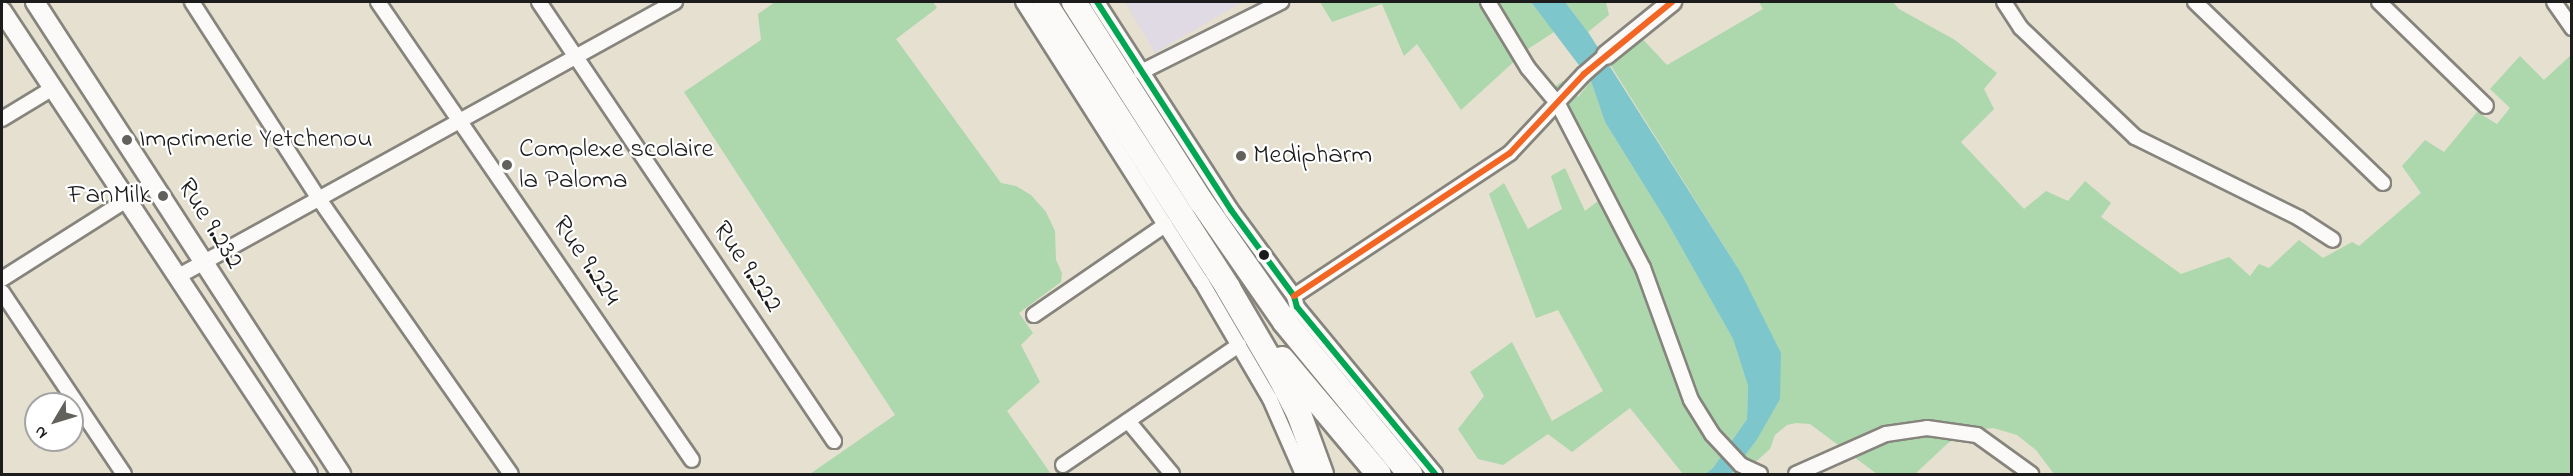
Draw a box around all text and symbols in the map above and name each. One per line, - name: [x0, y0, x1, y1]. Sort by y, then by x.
- place label: Imprimerie Yetchenou: [139, 124, 373, 156]
- marker: Imprimerie Yetchenou: [120, 133, 134, 147]
- place label: Complexe scolaire la Paloma: [519, 133, 714, 196]
- place label: Medipharm: [1253, 140, 1372, 172]
- marker: Medipharm: [1234, 149, 1248, 163]
- marker: Complexe scolaire la Paloma: [500, 158, 514, 172]
- street label: Rue 9.232: [170, 173, 250, 275]
- place label: FanMilk: [68, 180, 151, 212]
- marker: FanMilk: [156, 189, 170, 203]
- street label: Rue 9.224: [544, 210, 628, 312]
- street label: Rue 9.222: [705, 215, 789, 319]
- unlabelled marker: [1258, 249, 1270, 261]
- north arrow: [24, 392, 84, 452]
- text: N: [29, 420, 54, 443]

